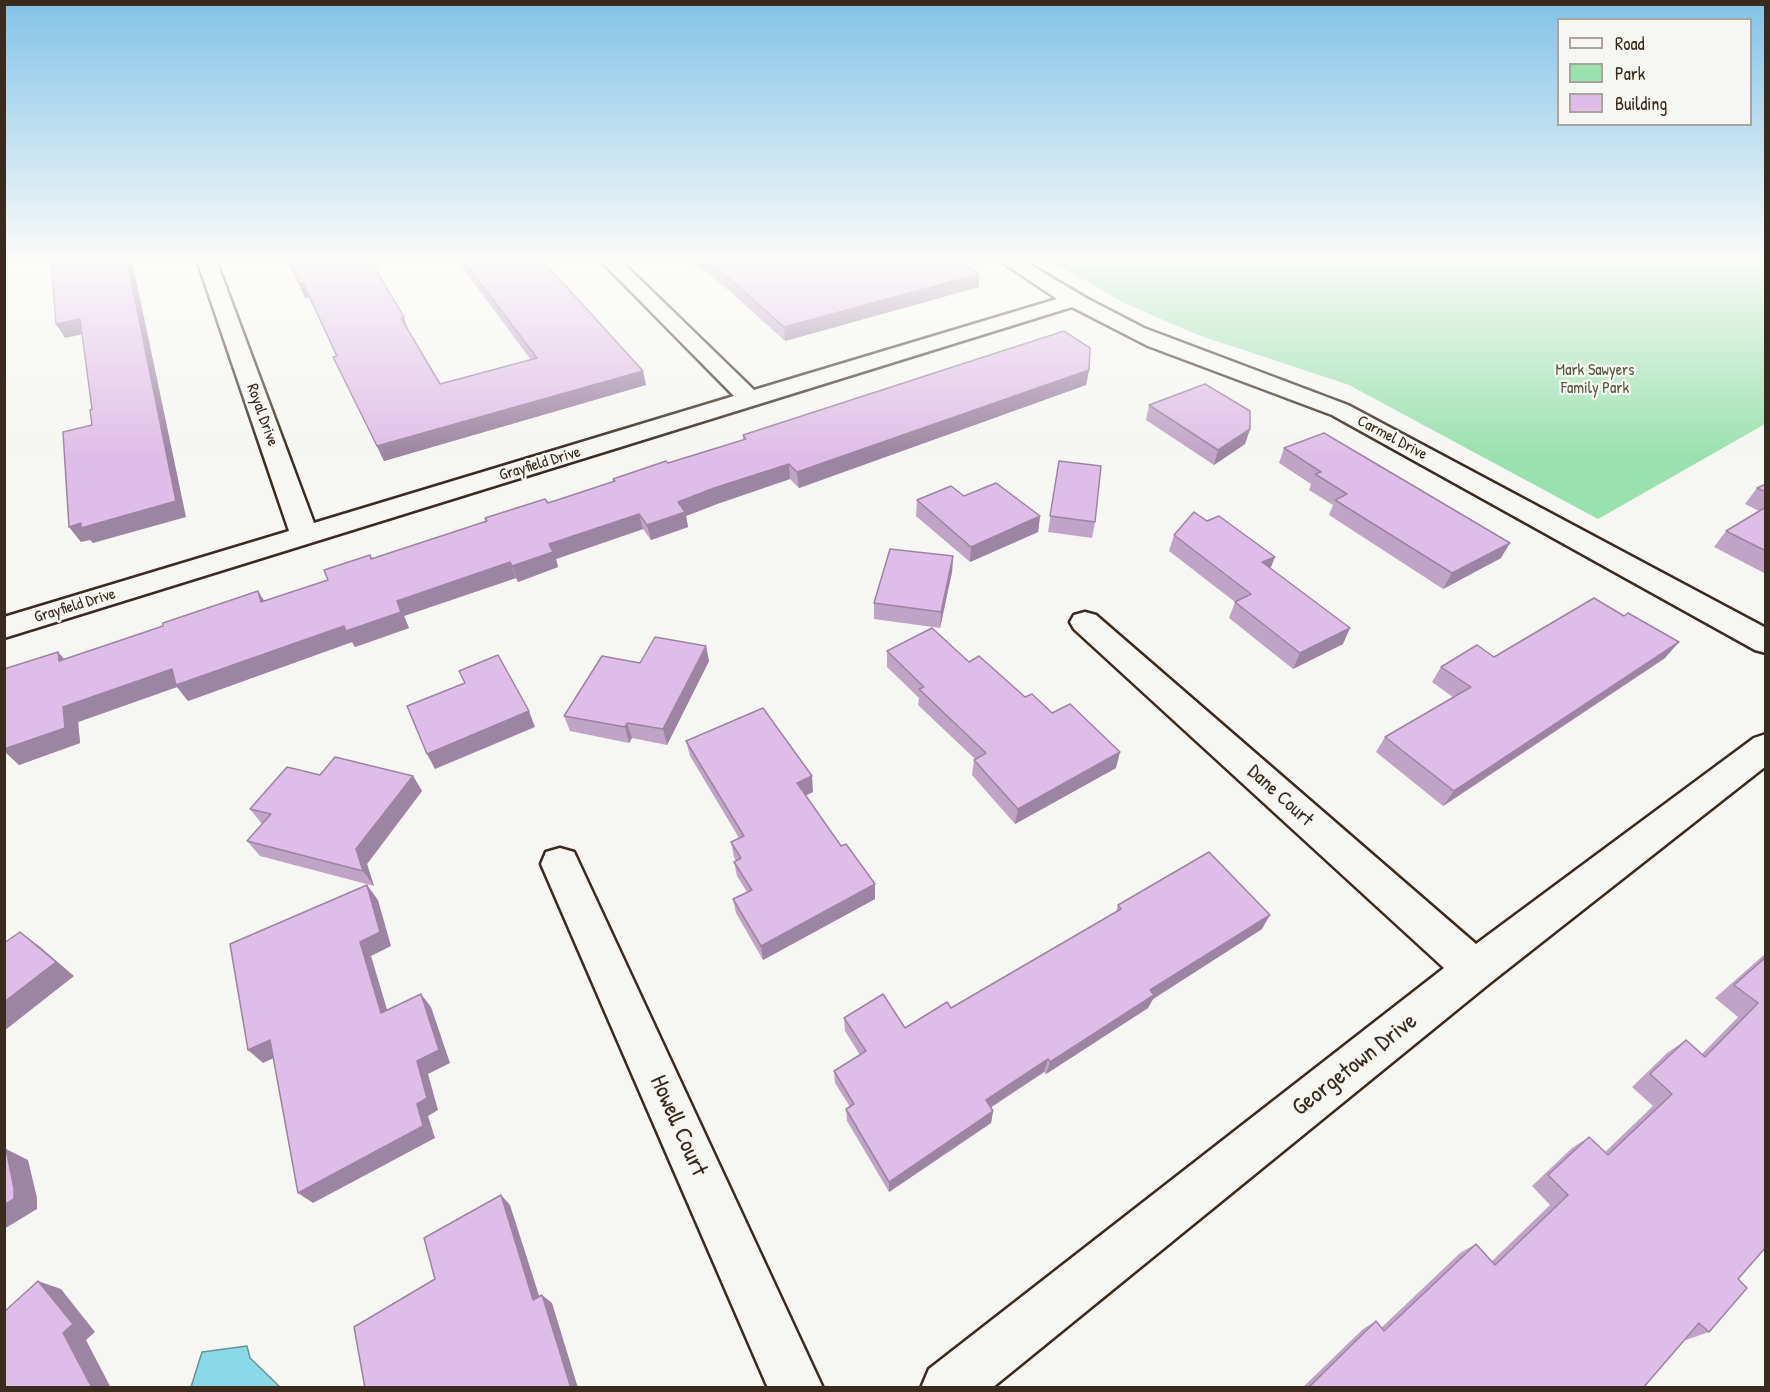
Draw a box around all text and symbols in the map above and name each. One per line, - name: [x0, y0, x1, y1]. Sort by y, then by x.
- legend: [1557, 18, 1752, 126]
- text: Road: [1615, 31, 1645, 56]
- text: Park: [1615, 61, 1645, 86]
- text: Building: [1615, 91, 1667, 116]
- park label: Mark Sawyers Family Park: [1556, 361, 1634, 399]
- street label: Royal Drive: [242, 381, 282, 449]
- street label: Carmel Drive: [1354, 412, 1430, 464]
- street label: Grayfield Drive: [497, 443, 583, 485]
- street label: Grayfield Drive: [32, 585, 118, 627]
- street label: Dane Court: [1242, 760, 1318, 832]
- street label: Georgetown Drive: [1287, 1007, 1423, 1123]
- street label: Howell Court: [643, 1071, 713, 1181]

